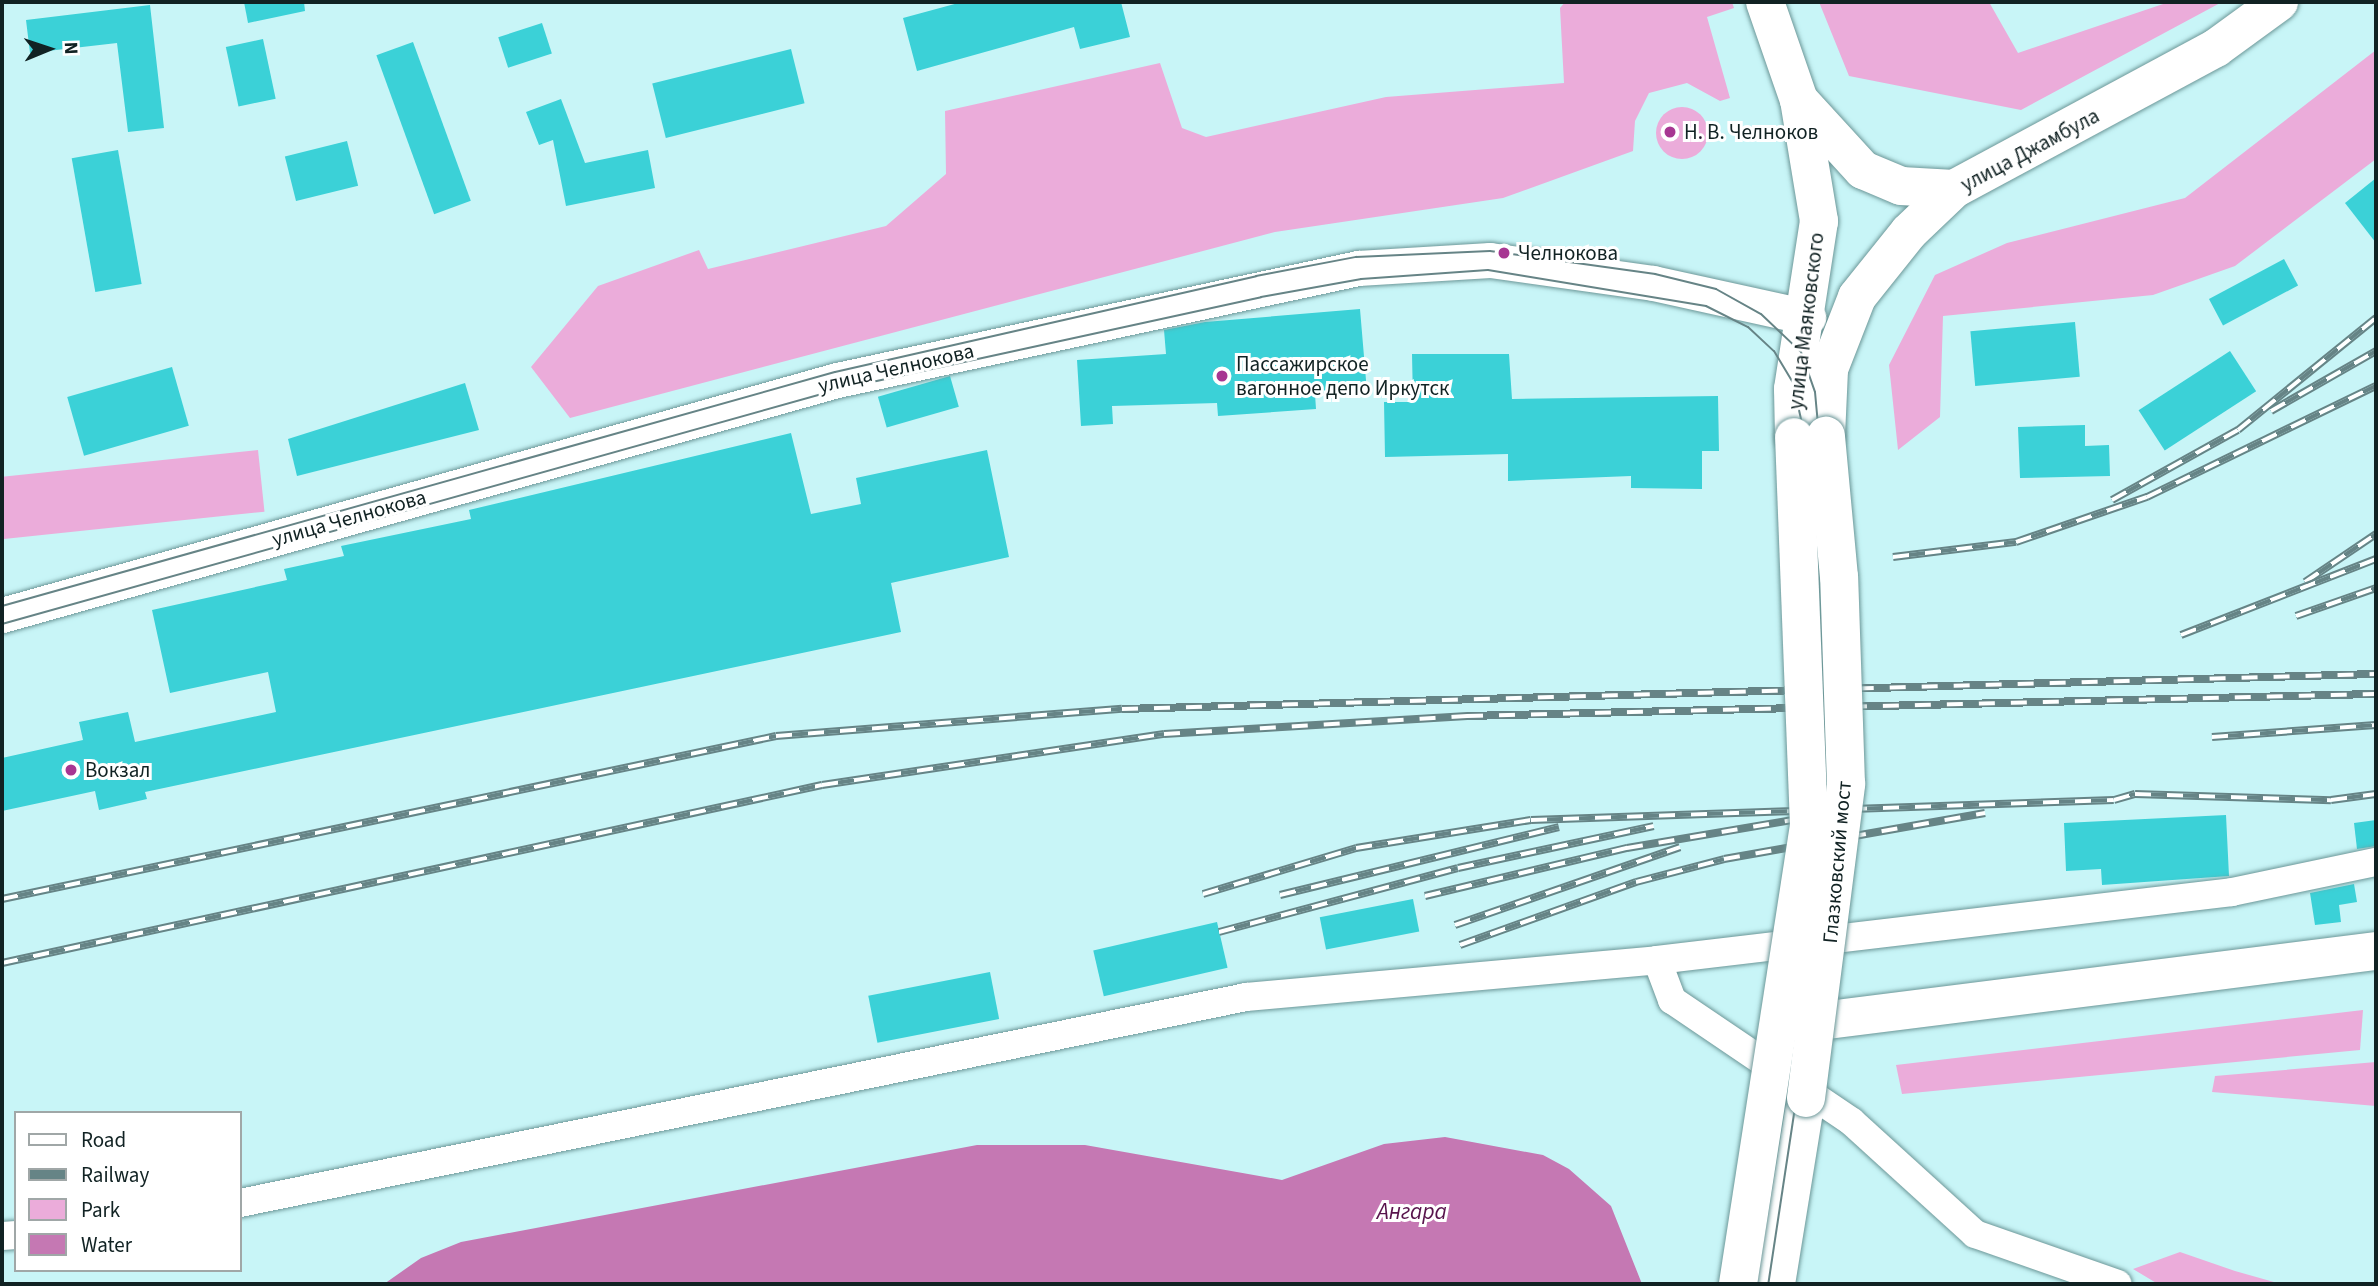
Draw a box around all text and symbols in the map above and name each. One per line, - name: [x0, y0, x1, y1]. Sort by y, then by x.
- north arrow: [14, 14, 84, 84]
- text: N: [57, 41, 84, 55]
- street label: улица Джамбула: [1956, 103, 2104, 197]
- place label: Н. В. Челноков: [1684, 119, 1818, 145]
- marker: Н. В. Челноков: [1662, 124, 1678, 140]
- street label: улица Маяковского: [1783, 231, 1829, 411]
- place label: Челнокова: [1518, 240, 1618, 266]
- marker: Челнокова: [1496, 245, 1512, 261]
- street label: улица Челнокова: [816, 338, 976, 398]
- place label: Пассажирское вагонное депо Иркутск: [1236, 351, 1450, 401]
- marker: Пассажирское вагонное депо Иркутск: [1214, 368, 1230, 384]
- street label: улица Челнокова: [269, 484, 429, 552]
- place label: Вокзал: [85, 757, 150, 783]
- marker: Вокзал: [63, 762, 79, 778]
- street label: Глазковский мост: [1817, 780, 1857, 944]
- legend: [14, 1111, 242, 1272]
- text: Road: [81, 1125, 126, 1155]
- text: Railway: [81, 1160, 149, 1190]
- text: Park: [81, 1195, 120, 1225]
- water label: Ангара: [1377, 1198, 1447, 1226]
- text: Water: [81, 1230, 132, 1260]

